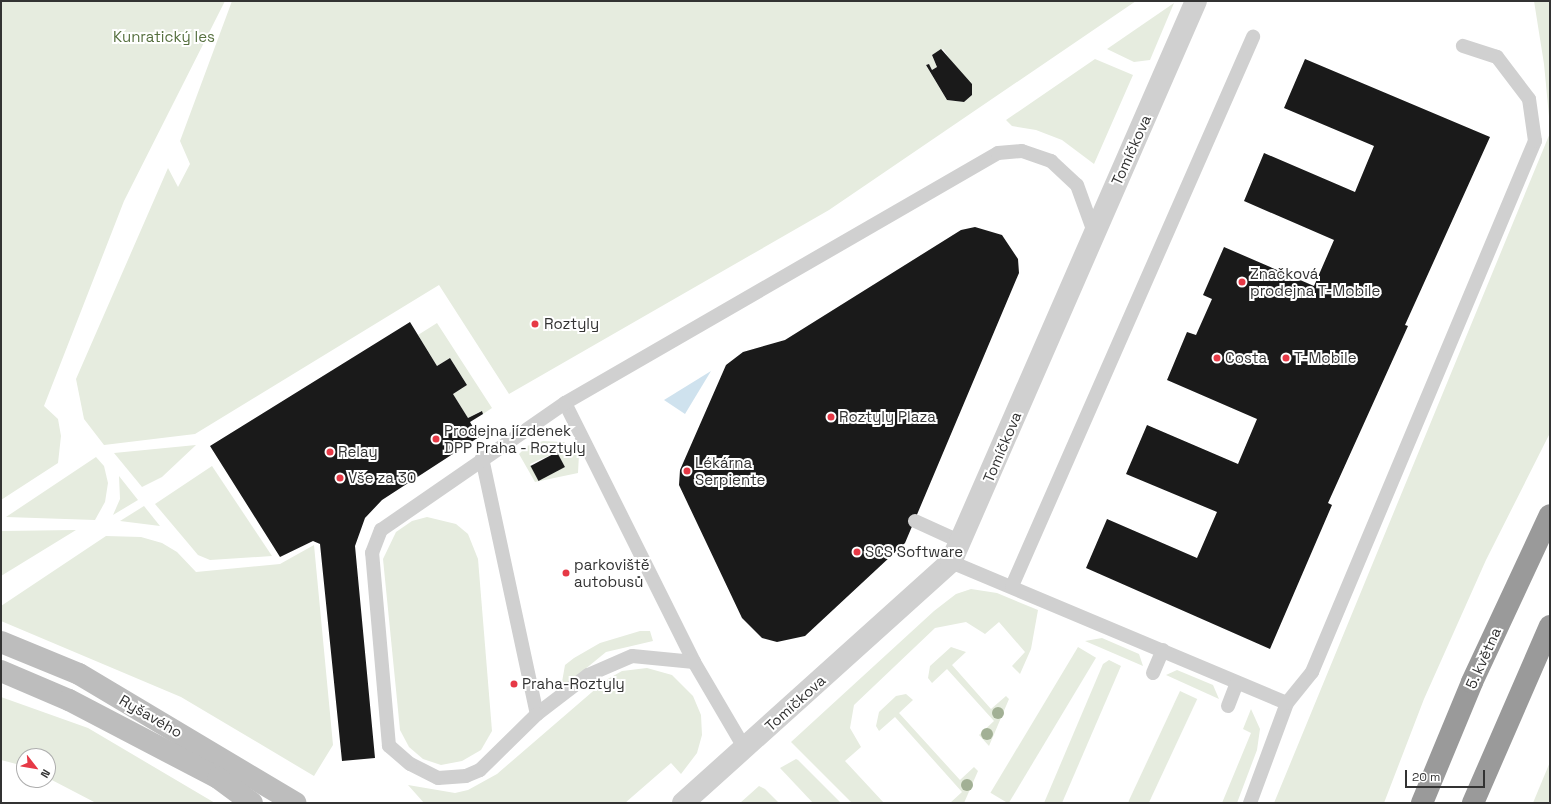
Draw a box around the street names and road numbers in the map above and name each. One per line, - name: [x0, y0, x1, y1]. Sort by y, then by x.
- street label: Tomíčkova: [1107, 112, 1155, 188]
- street label: Tomíčkova: [979, 409, 1025, 485]
- street label: 5. května: [1461, 624, 1505, 692]
- street label: Tomíčkova: [761, 671, 829, 735]
- street label: Ryšavého: [116, 691, 186, 741]

